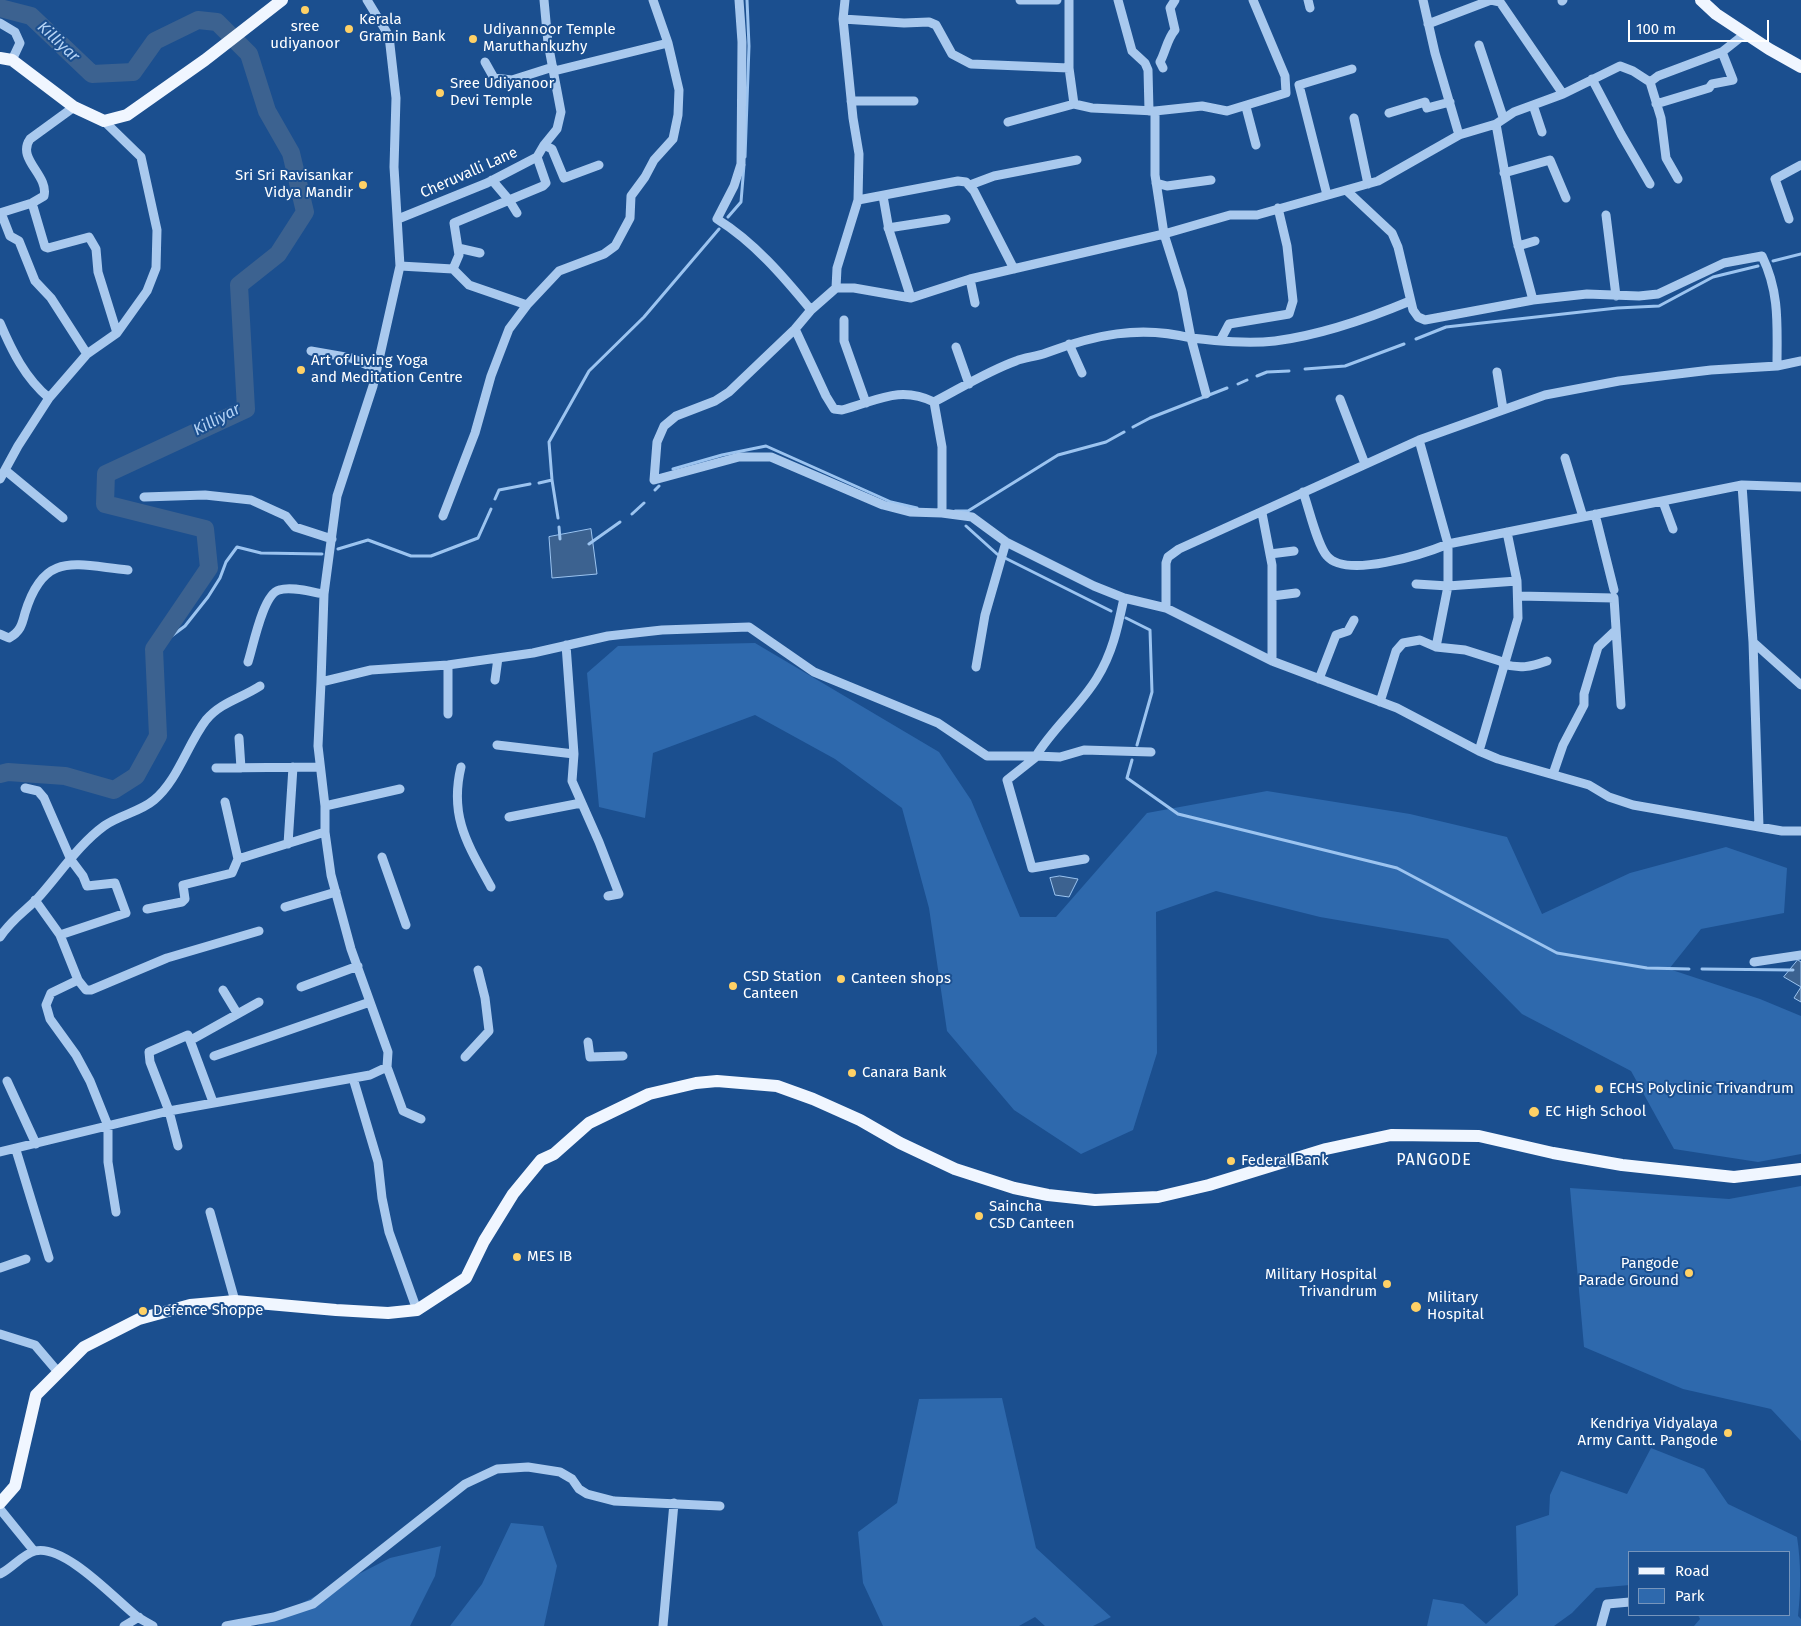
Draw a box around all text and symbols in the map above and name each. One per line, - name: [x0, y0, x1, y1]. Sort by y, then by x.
- marker: sree udiyanoor: [299, 4, 311, 16]
- scale bar: [1631, 10, 1772, 42]
- place label: Kerala Gramin Bank: [359, 11, 445, 46]
- water label: Killiyar: [33, 18, 83, 66]
- place label: sree udiyanoor: [270, 18, 340, 53]
- text: 100 m: [1636, 20, 1676, 38]
- place label: Udiyannoor Temple Maruthankuzhy: [483, 21, 616, 56]
- marker: Kerala Gramin Bank: [343, 23, 355, 35]
- marker: Udiyannoor Temple Maruthankuzhy: [467, 33, 479, 45]
- place label: Sree Udiyanoor Devi Temple: [450, 75, 554, 110]
- marker: Sree Udiyanoor Devi Temple: [434, 87, 446, 99]
- street label: Cheruvalli Lane: [418, 144, 520, 202]
- place label: Sri Sri Ravisankar Vidya Mandir: [235, 167, 353, 202]
- marker: Sri Sri Ravisankar Vidya Mandir: [357, 179, 369, 191]
- place label: Art of Living Yoga and Meditation Centre: [311, 352, 463, 387]
- marker: Art of Living Yoga and Meditation Centre: [295, 364, 307, 376]
- water label: Killiyar: [190, 400, 244, 440]
- place label: CSD Station Canteen: [743, 968, 822, 1003]
- place label: Canteen shops: [851, 970, 951, 988]
- marker: Canteen shops: [835, 973, 847, 985]
- marker: CSD Station Canteen: [727, 980, 739, 992]
- place label: Canara Bank: [862, 1064, 947, 1082]
- marker: Canara Bank: [846, 1067, 858, 1079]
- place label: ECHS Polyclinic Trivandrum: [1609, 1080, 1794, 1098]
- marker: ECHS Polyclinic Trivandrum: [1593, 1083, 1605, 1095]
- place label: EC High School: [1545, 1103, 1646, 1121]
- marker: EC High School: [1527, 1105, 1541, 1119]
- district label: PANGODE: [1395, 1151, 1473, 1171]
- place label: Federal Bank: [1241, 1152, 1329, 1170]
- marker: Federal Bank: [1225, 1155, 1237, 1167]
- place label: Saincha CSD Canteen: [989, 1198, 1075, 1233]
- marker: Saincha CSD Canteen: [973, 1210, 985, 1222]
- place label: MES IB: [527, 1248, 572, 1266]
- marker: MES IB: [511, 1251, 523, 1263]
- place label: Pangode Parade Ground: [1578, 1255, 1679, 1290]
- place label: Military Hospital Trivandrum: [1265, 1266, 1377, 1301]
- marker: Pangode Parade Ground: [1683, 1267, 1695, 1279]
- marker: Military Hospital Trivandrum: [1381, 1278, 1393, 1290]
- place label: Military Hospital: [1427, 1289, 1484, 1324]
- marker: Military Hospital: [1409, 1300, 1423, 1314]
- place label: Defence Shoppe: [153, 1302, 263, 1320]
- marker: Defence Shoppe: [137, 1305, 149, 1317]
- place label: Kendriya Vidyalaya Army Cantt. Pangode: [1578, 1415, 1718, 1450]
- marker: Kendriya Vidyalaya Army Cantt. Pangode: [1722, 1427, 1734, 1439]
- legend: [1628, 1551, 1791, 1616]
- text: Road: [1675, 1562, 1710, 1580]
- text: Park: [1675, 1587, 1705, 1605]

